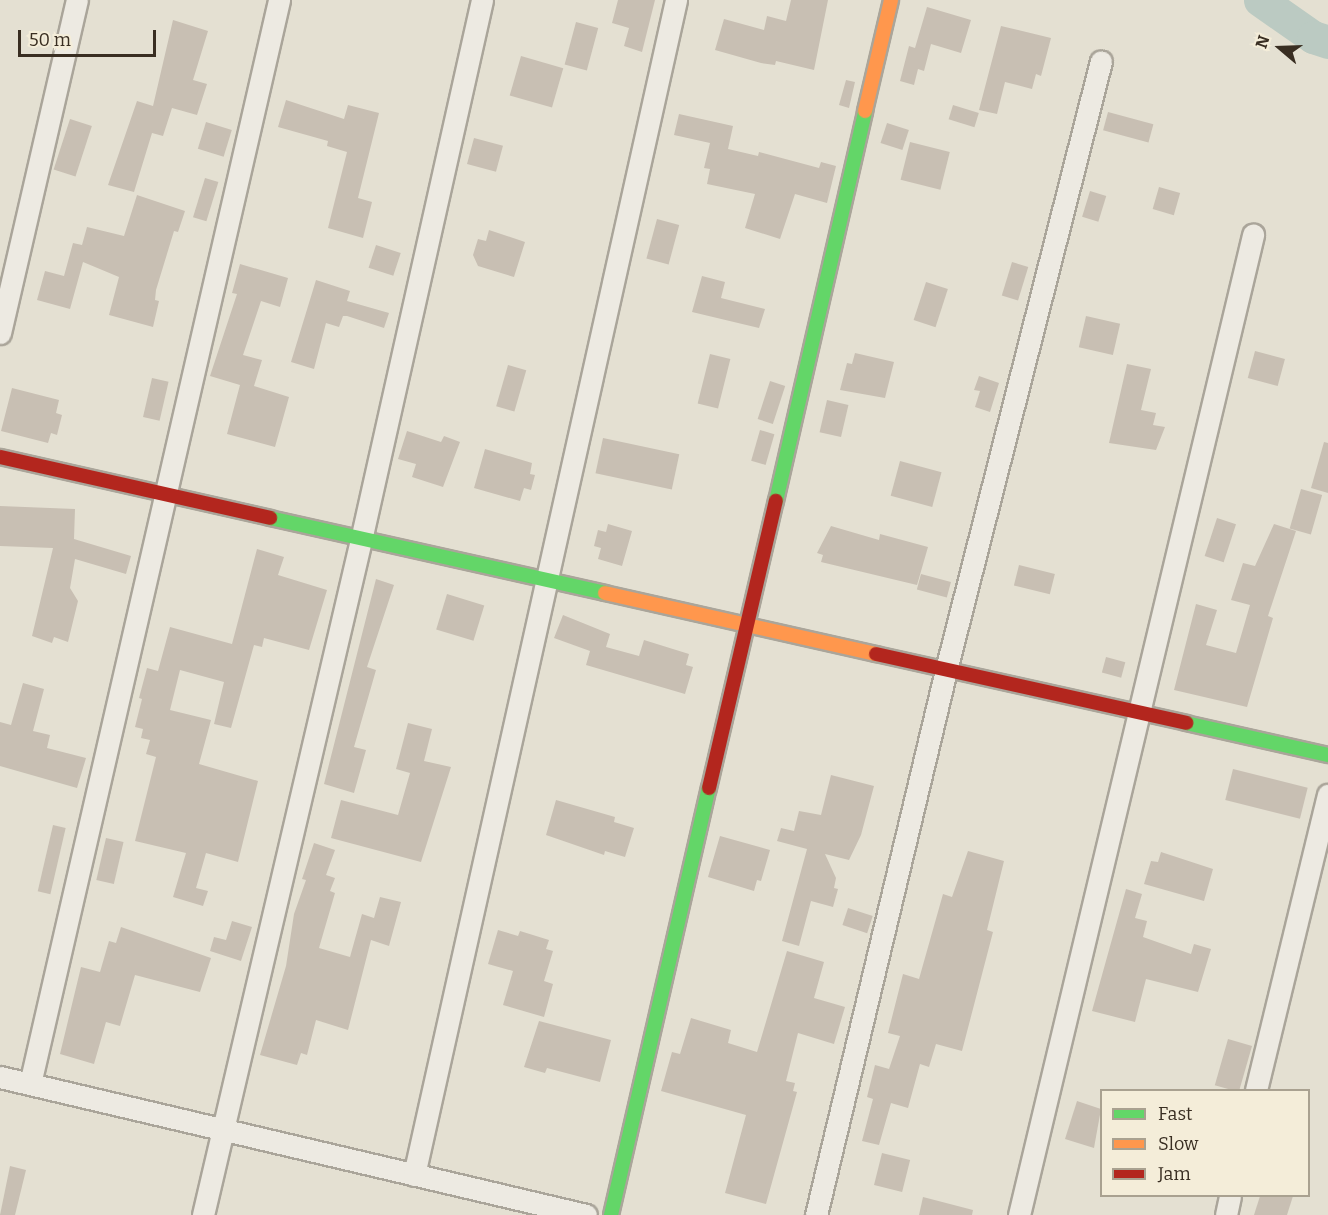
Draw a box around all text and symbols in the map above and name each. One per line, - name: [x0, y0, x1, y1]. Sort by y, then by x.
- scale bar: [21, 18, 159, 56]
- north arrow: [1250, 18, 1310, 78]
- text: 50 m: [29, 29, 71, 51]
- text: N: [1252, 33, 1273, 51]
- legend: [1100, 1089, 1310, 1197]
- text: Fast: [1158, 1103, 1193, 1125]
- text: Slow: [1158, 1133, 1198, 1155]
- text: Jam: [1158, 1163, 1191, 1185]

